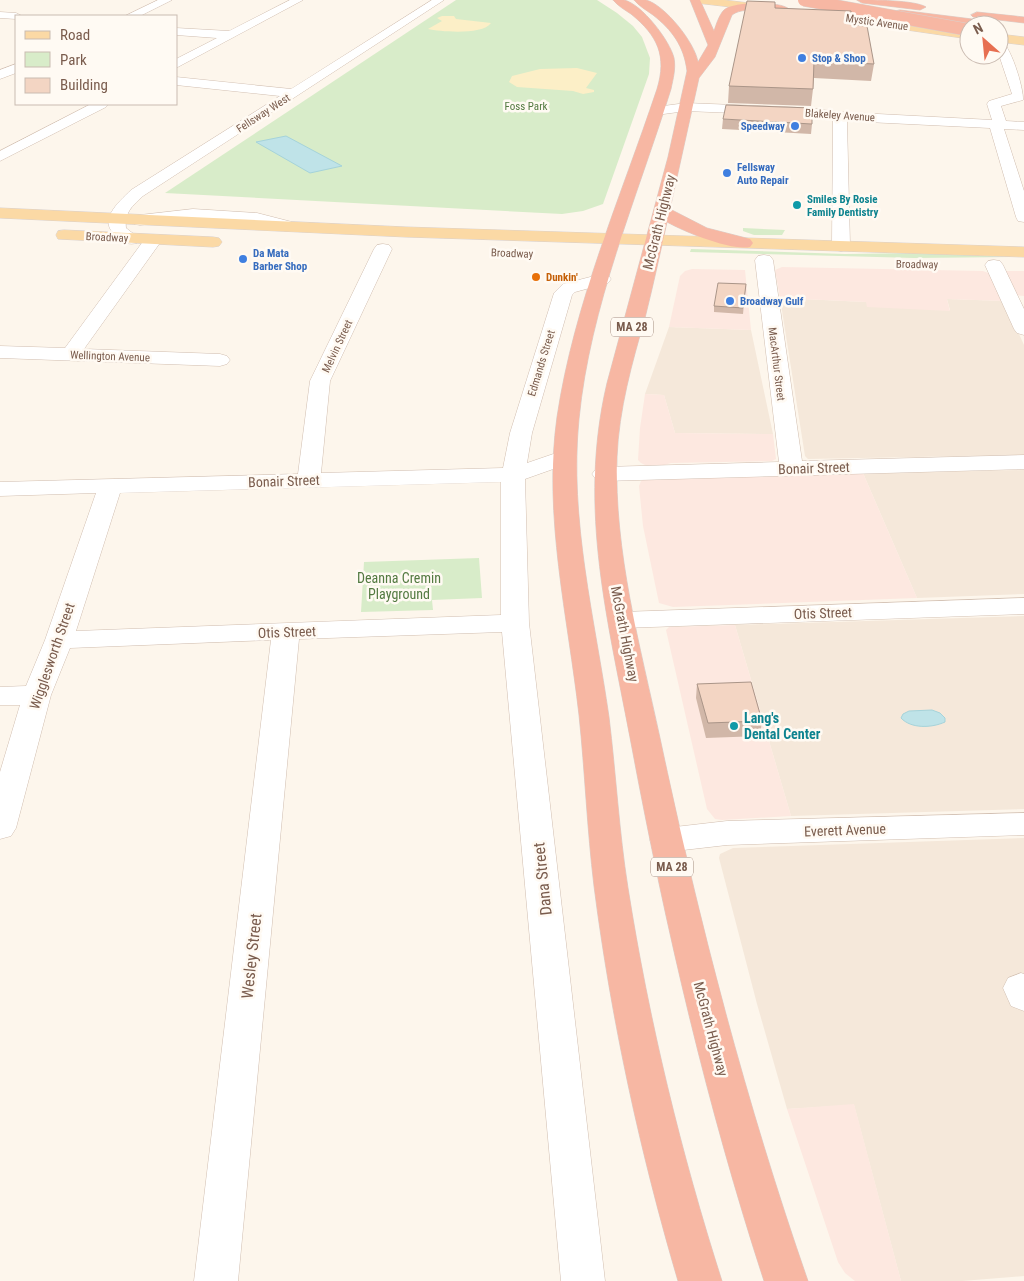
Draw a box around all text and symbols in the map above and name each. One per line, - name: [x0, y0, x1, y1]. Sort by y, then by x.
- street label: Mystic Avenue: [845, 12, 909, 33]
- legend: [15, 15, 178, 105]
- north arrow: [959, 15, 1009, 65]
- text: N: [971, 19, 986, 37]
- text: Road: [60, 26, 90, 44]
- text: Park: [60, 51, 87, 69]
- marker: Stop & Shop: [796, 52, 808, 64]
- place label: Stop & Shop: [812, 52, 866, 65]
- text: Building: [60, 76, 108, 94]
- street label: Fellsway West: [234, 91, 293, 136]
- park label: Foss Park: [505, 100, 547, 113]
- street label: Blakeley Avenue: [804, 107, 875, 124]
- place label: Speedway: [741, 120, 785, 133]
- marker: Speedway: [789, 120, 801, 132]
- place label: Fellsway Auto Repair: [737, 161, 789, 187]
- marker: Fellsway Auto Repair: [721, 167, 733, 179]
- street label: McGrath Highway: [639, 173, 679, 271]
- place label: Smiles By Rosie Family Dentistry: [807, 193, 879, 219]
- marker: Smiles By Rosie Family Dentistry: [791, 199, 803, 211]
- street label: Broadway: [85, 230, 129, 245]
- street label: Broadway: [491, 246, 534, 261]
- place label: Da Mata Barber Shop: [253, 247, 308, 273]
- marker: Da Mata Barber Shop: [237, 253, 249, 265]
- street label: Broadway: [896, 258, 939, 271]
- marker: Dunkin': [530, 271, 542, 283]
- place label: Dunkin': [546, 271, 578, 284]
- marker: Broadway Gulf: [724, 295, 736, 307]
- place label: Broadway Gulf: [740, 295, 804, 308]
- street label: Melvin Street: [320, 318, 355, 375]
- road number: MA 28: [611, 318, 653, 337]
- street label: MacArthur Street: [766, 326, 787, 402]
- street label: Edmands Street: [525, 328, 558, 398]
- street label: Wellington Avenue: [70, 349, 150, 364]
- street label: Bonair Street: [778, 459, 850, 477]
- street label: Bonair Street: [248, 472, 320, 490]
- park label: Deanna Cremin Playground: [357, 570, 441, 602]
- street label: McGrath Highway: [608, 585, 642, 683]
- street label: Wigglesworth Street: [26, 601, 78, 711]
- street label: Otis Street: [794, 604, 852, 622]
- street label: Otis Street: [258, 623, 316, 641]
- place label: Lang's Dental Center: [744, 710, 821, 742]
- marker: Lang's Dental Center: [728, 720, 740, 732]
- street label: Everett Avenue: [804, 821, 887, 839]
- street label: Dana Street: [529, 841, 556, 916]
- road number: MA 28: [651, 858, 693, 876]
- street label: Wesley Street: [238, 912, 265, 1000]
- street label: McGrath Highway: [691, 980, 731, 1078]

